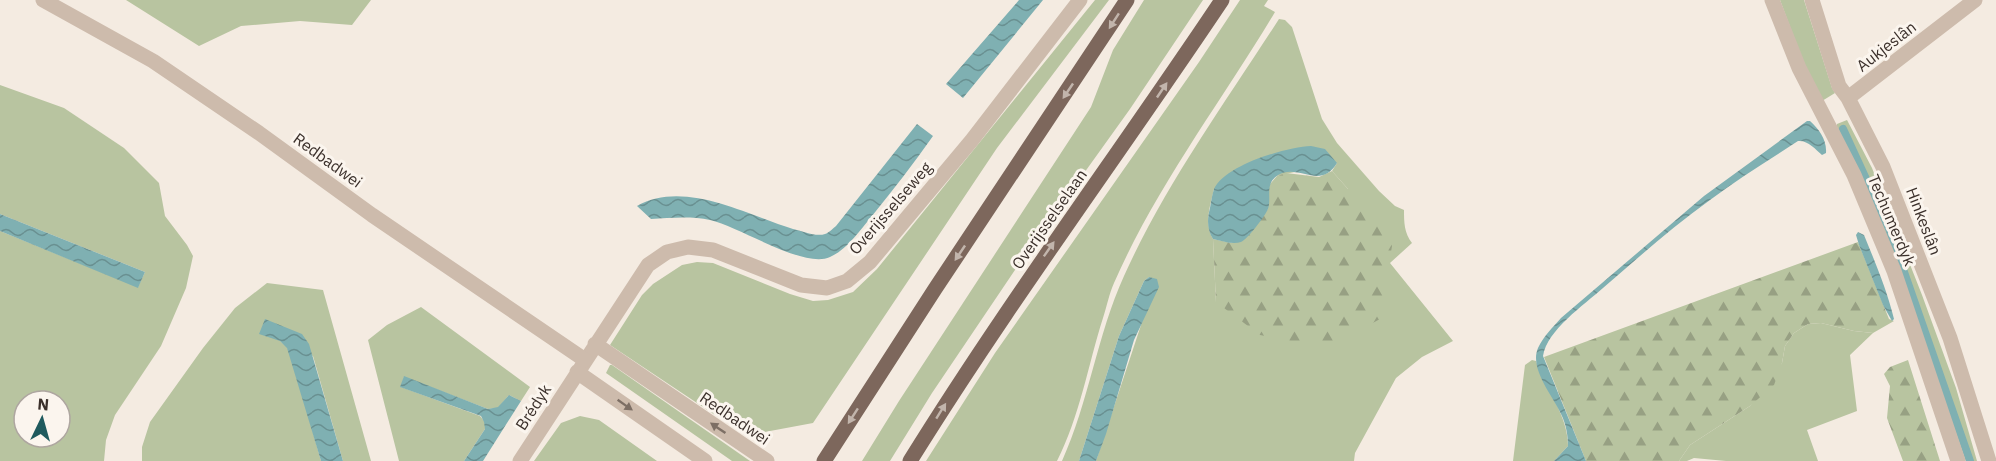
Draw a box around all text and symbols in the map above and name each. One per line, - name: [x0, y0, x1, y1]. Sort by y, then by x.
- one-way arrow: [1109, 13, 1120, 29]
- street label: Aukjeslân: [1852, 16, 1920, 76]
- one-way arrow: [1062, 82, 1074, 98]
- one-way arrow: [1156, 82, 1167, 98]
- street label: Redbadwei: [290, 128, 366, 192]
- street label: Overijsselseweg: [844, 157, 936, 258]
- street label: Overijsselselaan: [1007, 165, 1091, 273]
- street label: Techumerdyk: [1864, 171, 1920, 269]
- street label: Hinkeslân: [1902, 184, 1946, 258]
- one-way arrow: [1043, 241, 1054, 257]
- one-way arrow: [954, 245, 965, 261]
- street label: Brédyk: [511, 380, 556, 434]
- street label: Redbadwei: [696, 387, 774, 449]
- north arrow: [12, 389, 72, 449]
- text: N: [37, 394, 50, 415]
- one-way arrow: [617, 399, 633, 410]
- one-way arrow: [936, 403, 947, 419]
- one-way arrow: [848, 408, 859, 424]
- one-way arrow: [710, 423, 726, 434]

